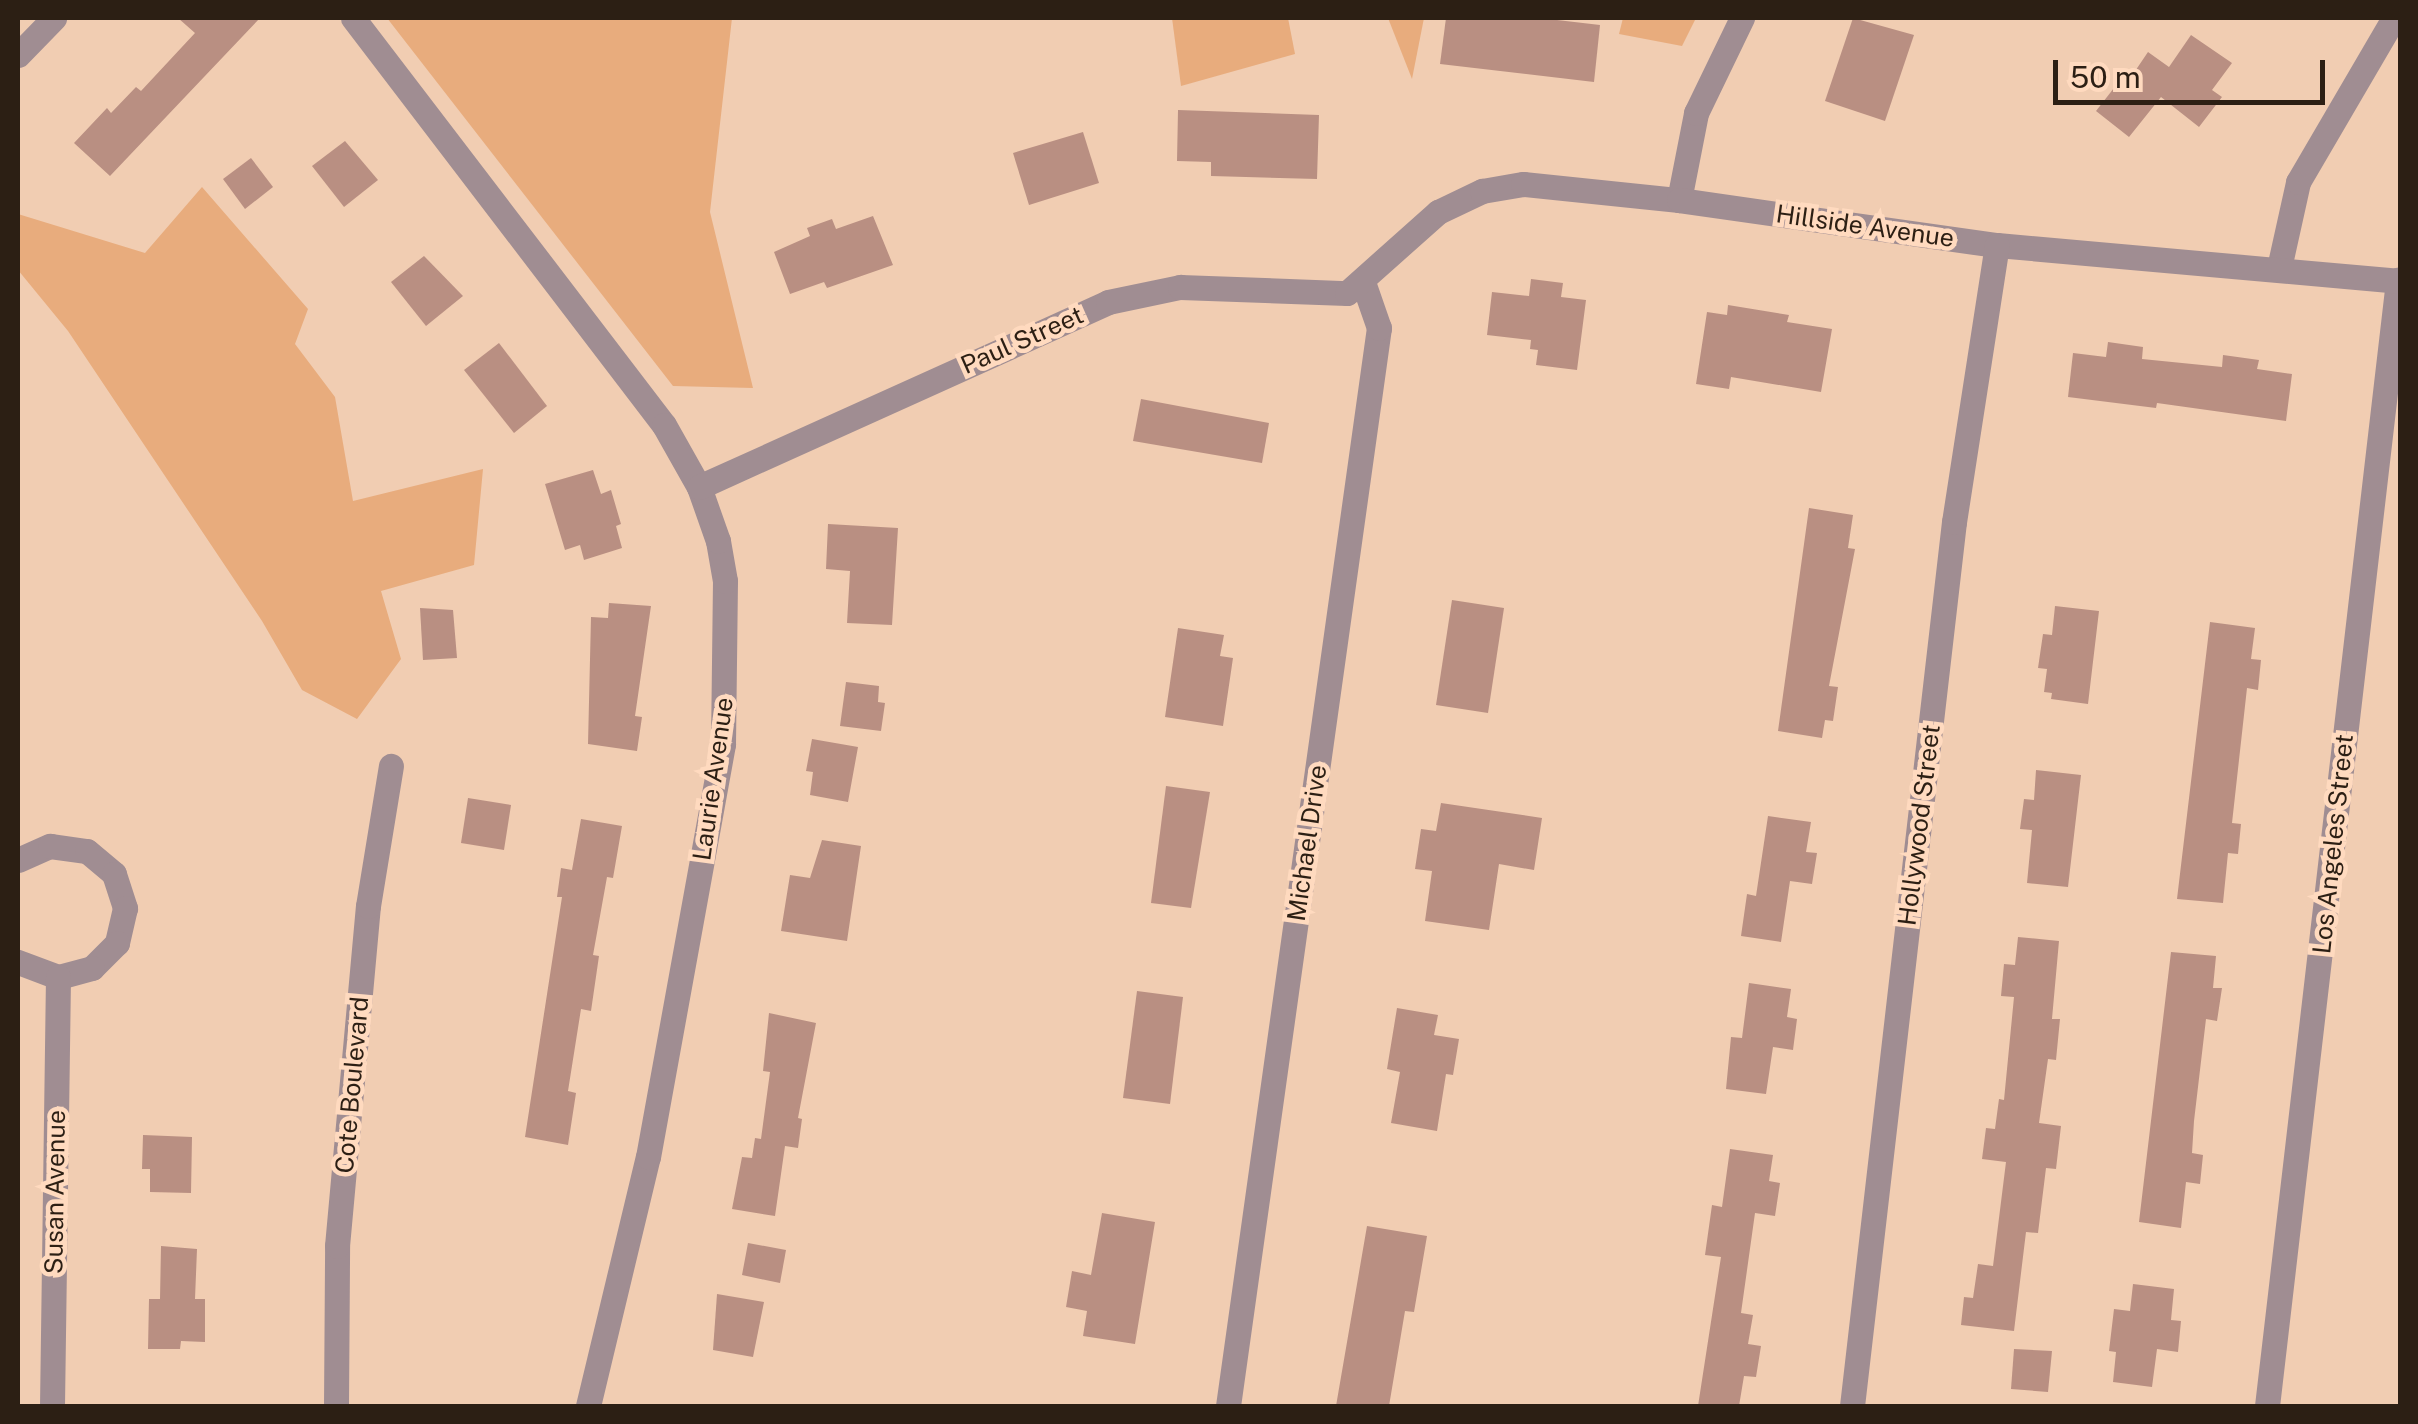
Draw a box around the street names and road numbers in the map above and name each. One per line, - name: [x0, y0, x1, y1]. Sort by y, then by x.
- street label: Hillside Avenue: [1774, 199, 1956, 253]
- street label: Paul Street: [956, 300, 1088, 380]
- street label: Laurie Avenue: [687, 695, 739, 863]
- street label: Hollywood Street: [1892, 723, 1946, 927]
- street label: Los Angeles Street: [2307, 733, 2359, 955]
- street label: Michael Drive: [1281, 763, 1333, 923]
- street label: Cote Boulevard: [329, 995, 375, 1175]
- street label: Susan Avenue: [39, 1110, 71, 1274]

